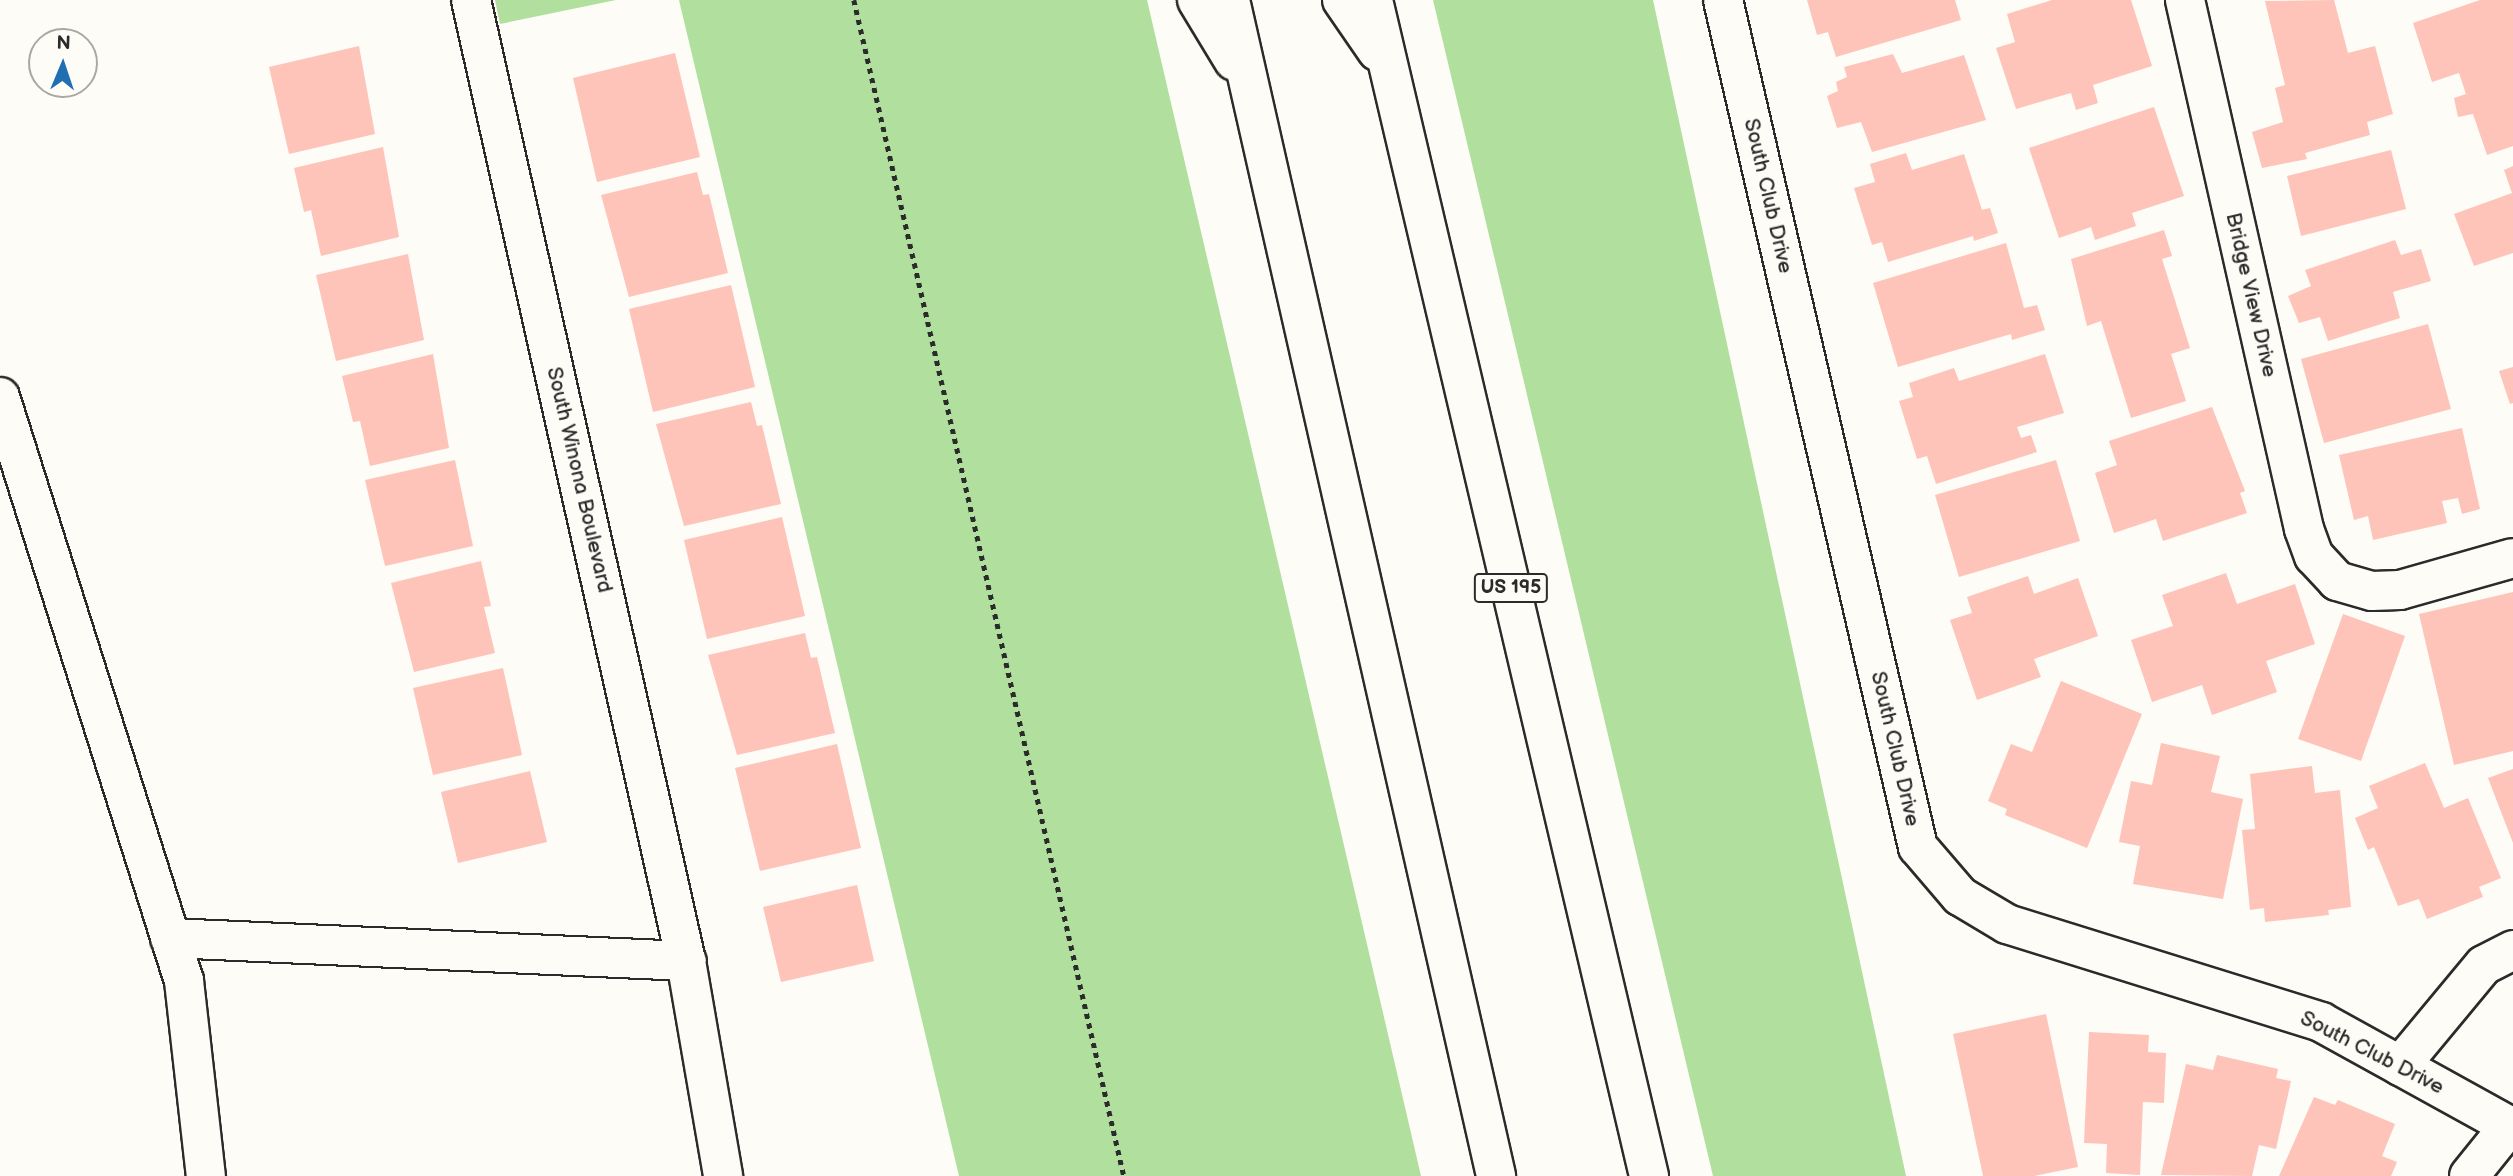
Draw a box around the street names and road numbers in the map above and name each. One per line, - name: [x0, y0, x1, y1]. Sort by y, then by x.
- street label: South Club Drive: [1738, 116, 1798, 276]
- street label: Bridge View Drive: [2220, 210, 2282, 380]
- street label: South Winona Boulevard: [541, 364, 617, 596]
- road number: US 195: [1472, 572, 1550, 604]
- street label: South Club Drive: [1865, 669, 1925, 829]
- street label: South Club Drive: [2296, 1006, 2448, 1100]

